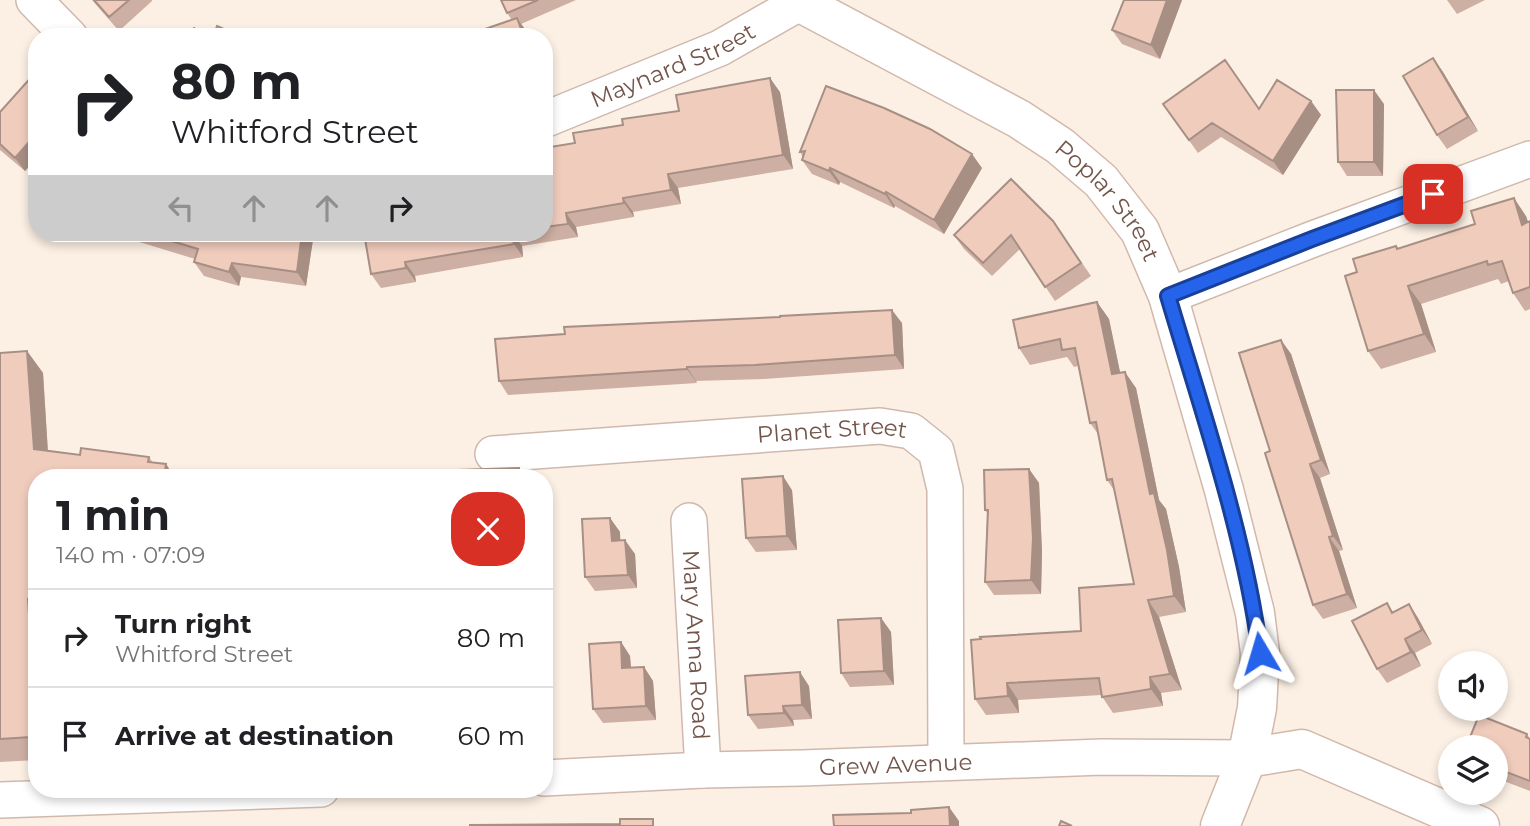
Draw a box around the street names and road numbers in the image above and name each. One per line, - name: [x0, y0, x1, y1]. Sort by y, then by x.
- street label: Maynard Street: [586, 17, 760, 113]
- street label: Poplar Street: [1049, 134, 1165, 265]
- street label: Planet Street: [756, 412, 909, 449]
- street label: Mary Anna Road: [677, 549, 715, 741]
- street label: Grew Avenue: [819, 748, 973, 781]

